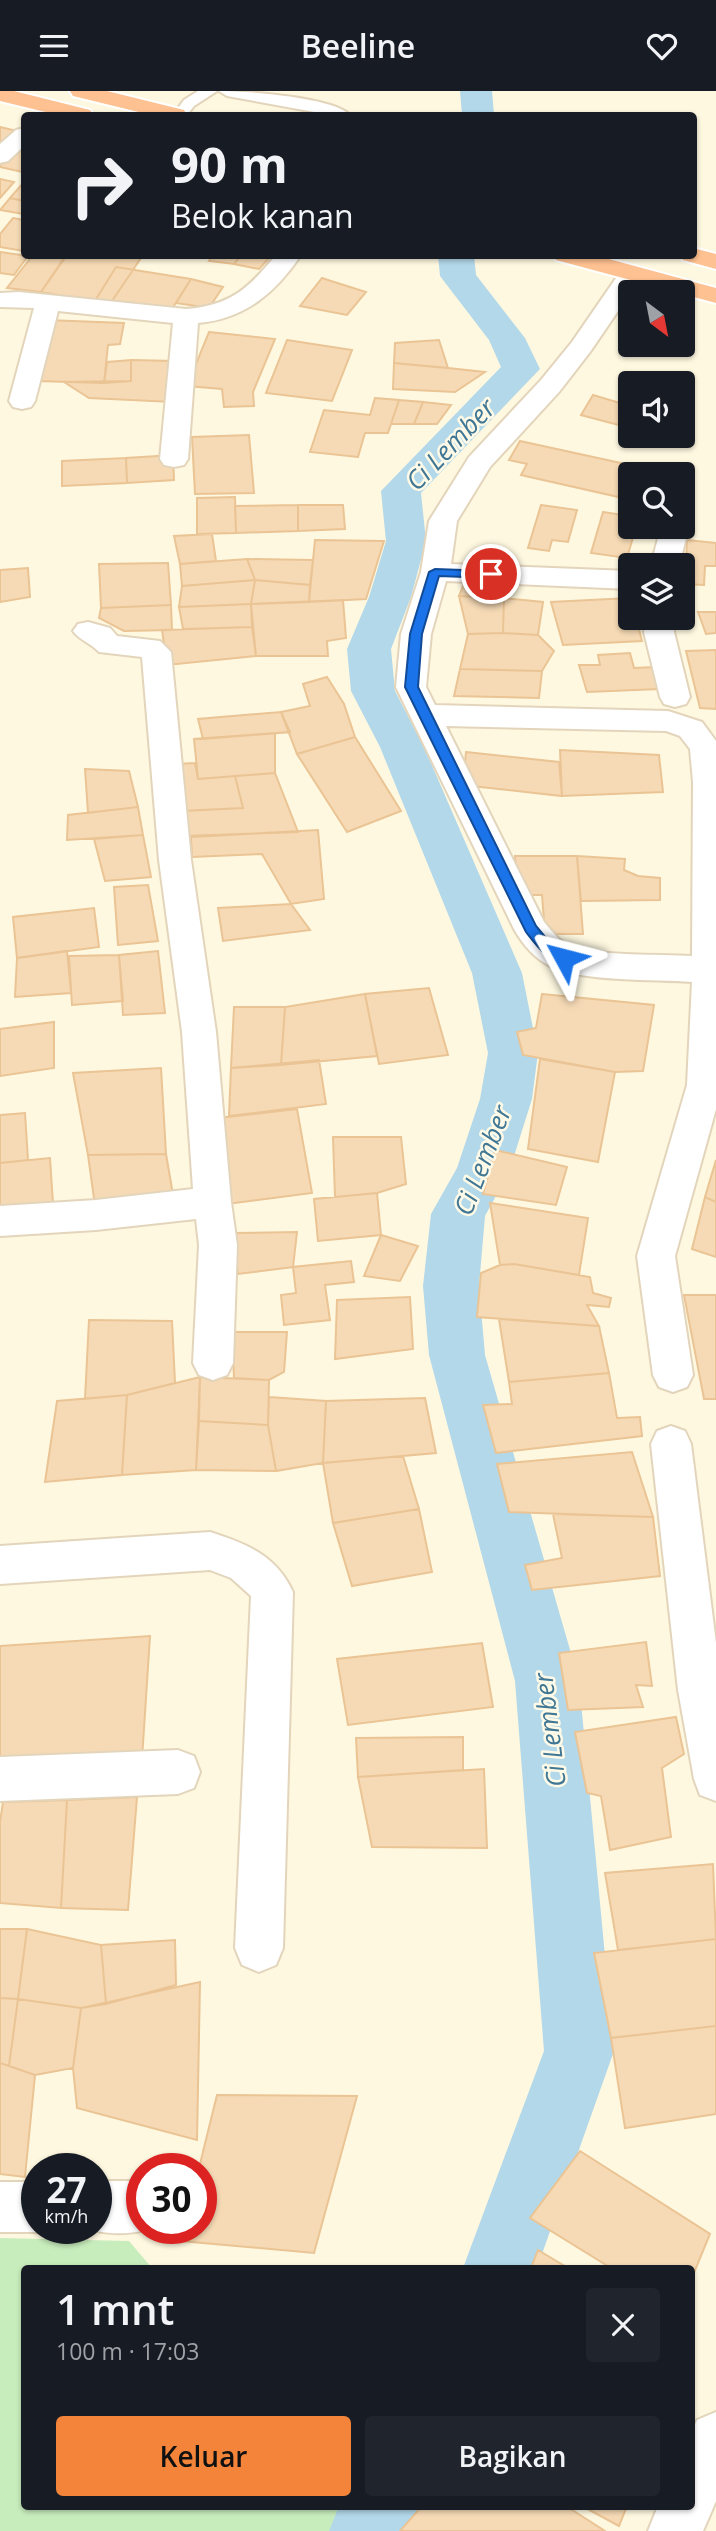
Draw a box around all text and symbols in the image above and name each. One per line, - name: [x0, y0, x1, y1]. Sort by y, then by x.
- text: Beeline: [301, 24, 415, 67]
- icon: menu: [35, 27, 73, 65]
- icon: heart: [643, 27, 681, 65]
- text: 90 m: [171, 131, 288, 197]
- icon: right: [56, 140, 147, 231]
- text: Belok kanan: [171, 194, 354, 237]
- north arrow: [618, 280, 695, 357]
- map controls: [618, 280, 695, 630]
- button: sound: [618, 371, 695, 448]
- water label: Ci Lember: [397, 389, 504, 498]
- button: search: [618, 462, 695, 539]
- pin: [461, 544, 521, 604]
- button: layers: [618, 553, 695, 630]
- icon: arrive: [472, 555, 510, 593]
- position arrow: [527, 921, 601, 995]
- water label: Ci Lember: [445, 1098, 520, 1220]
- water label: Ci Lember: [524, 1669, 574, 1789]
- speed limit sign: 30: [126, 2153, 217, 2244]
- text: 27: [46, 2166, 87, 2213]
- text: km/h: [45, 2204, 88, 2228]
- text: 1 mnt: [56, 2280, 174, 2337]
- button: close: [586, 2288, 660, 2362]
- text: 100 m · 17:03: [56, 2335, 199, 2367]
- button: Keluar: [56, 2416, 351, 2496]
- button: Bagikan: [365, 2416, 660, 2496]

